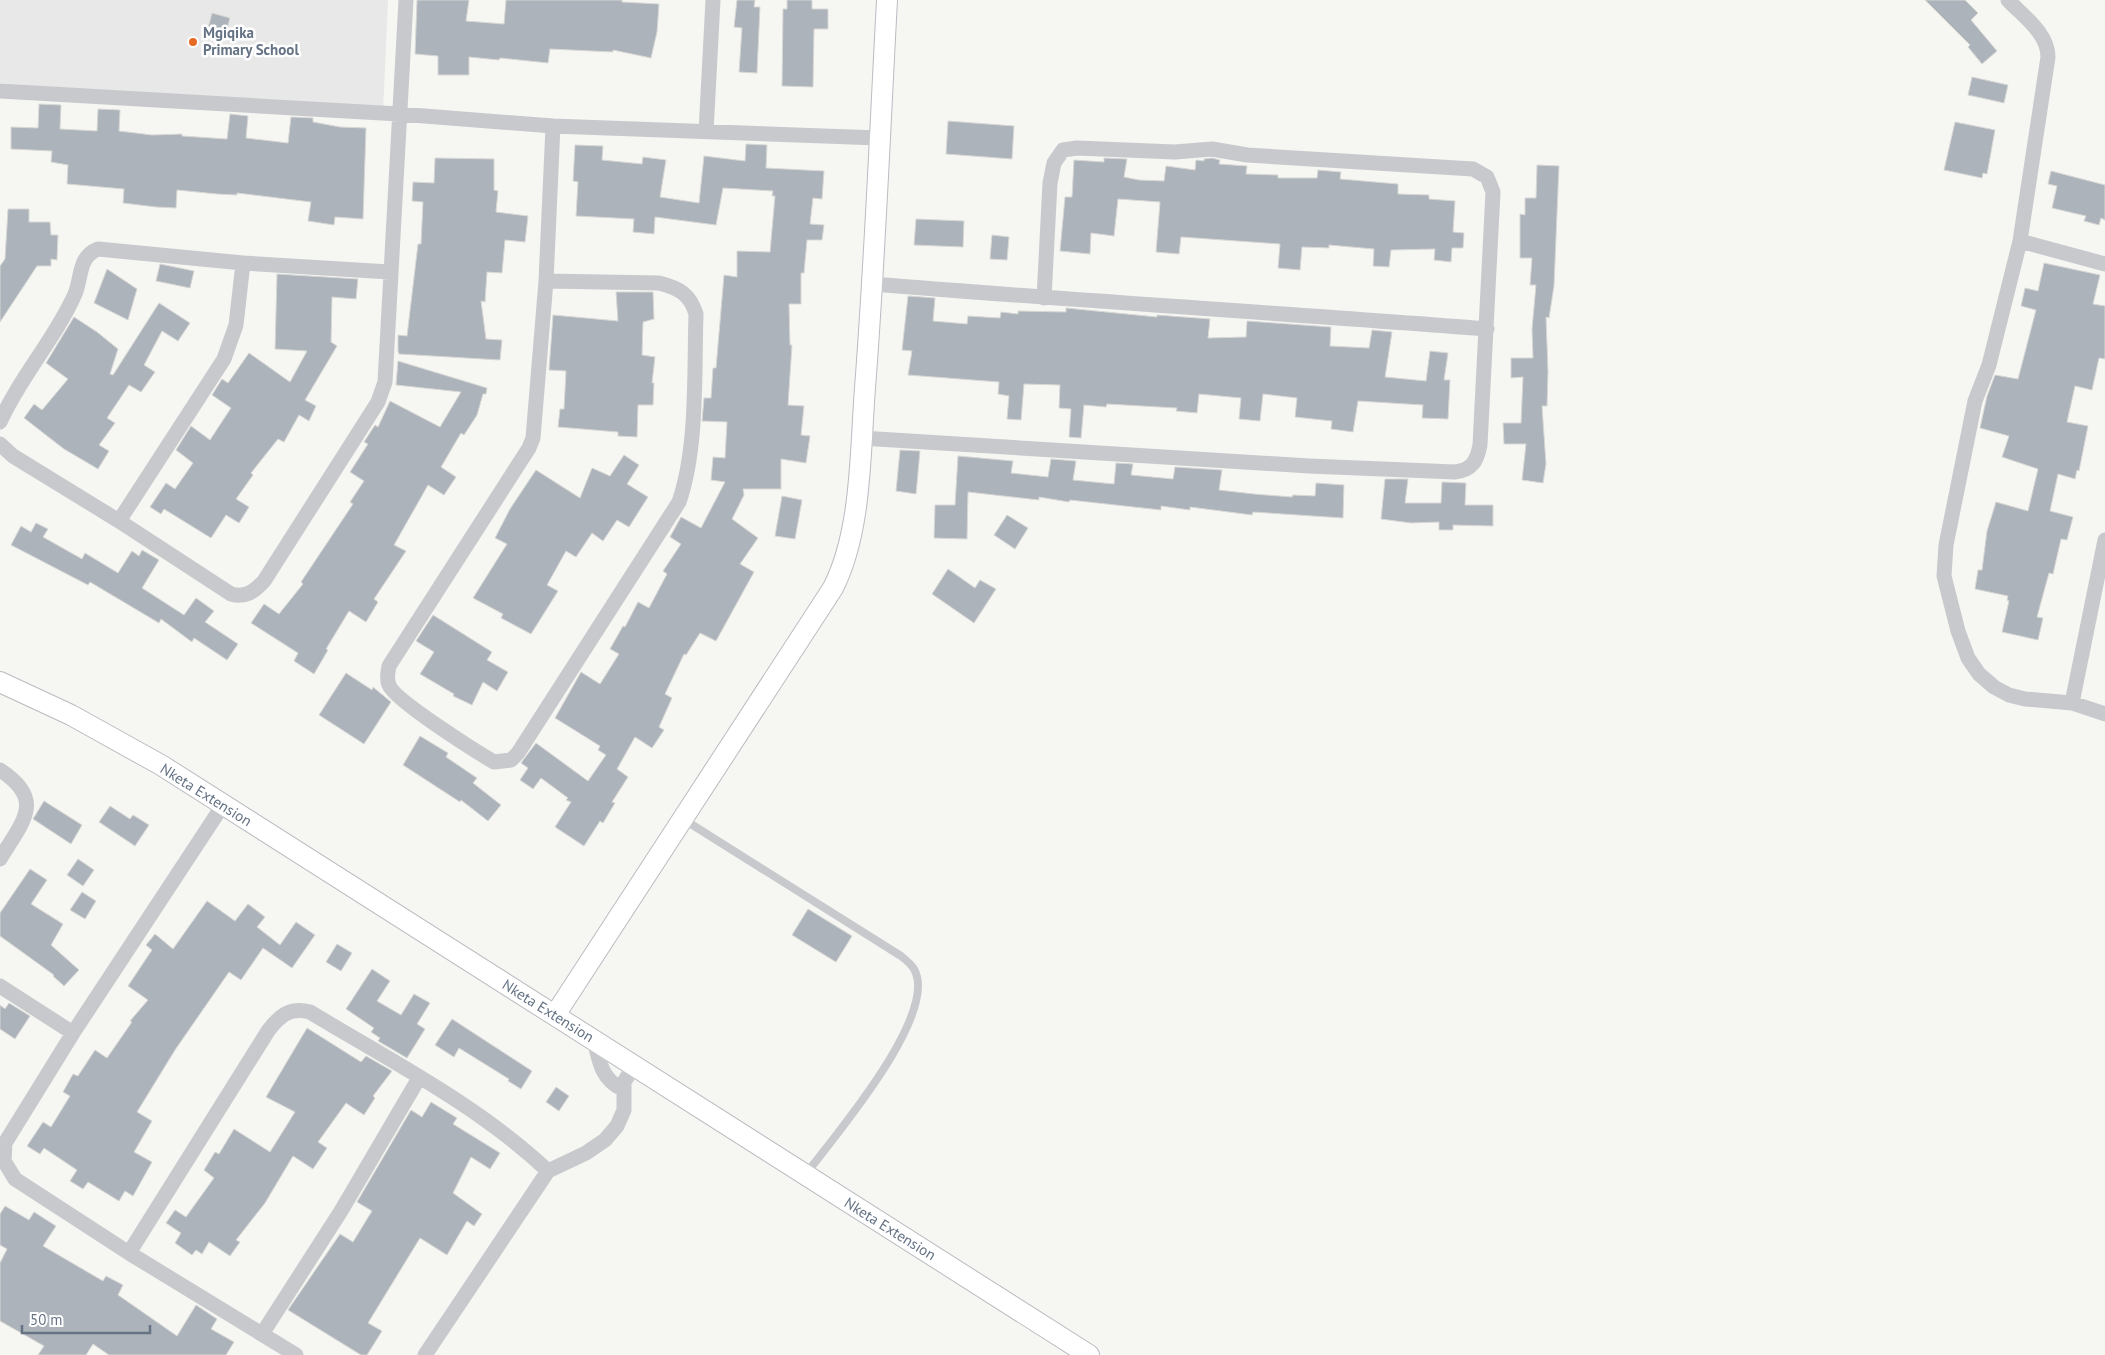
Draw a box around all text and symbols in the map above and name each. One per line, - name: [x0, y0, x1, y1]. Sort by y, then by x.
- place label: Mgiqika Primary School: [203, 23, 299, 59]
- marker: Mgiqika Primary School: [187, 36, 199, 48]
- street label: Nketa Extension: [157, 759, 256, 830]
- street label: Nketa Extension: [499, 975, 598, 1046]
- street label: Nketa Extension: [841, 1193, 940, 1264]
- scale bar: [22, 1302, 150, 1334]
- text: 50 m: [30, 1310, 63, 1329]

